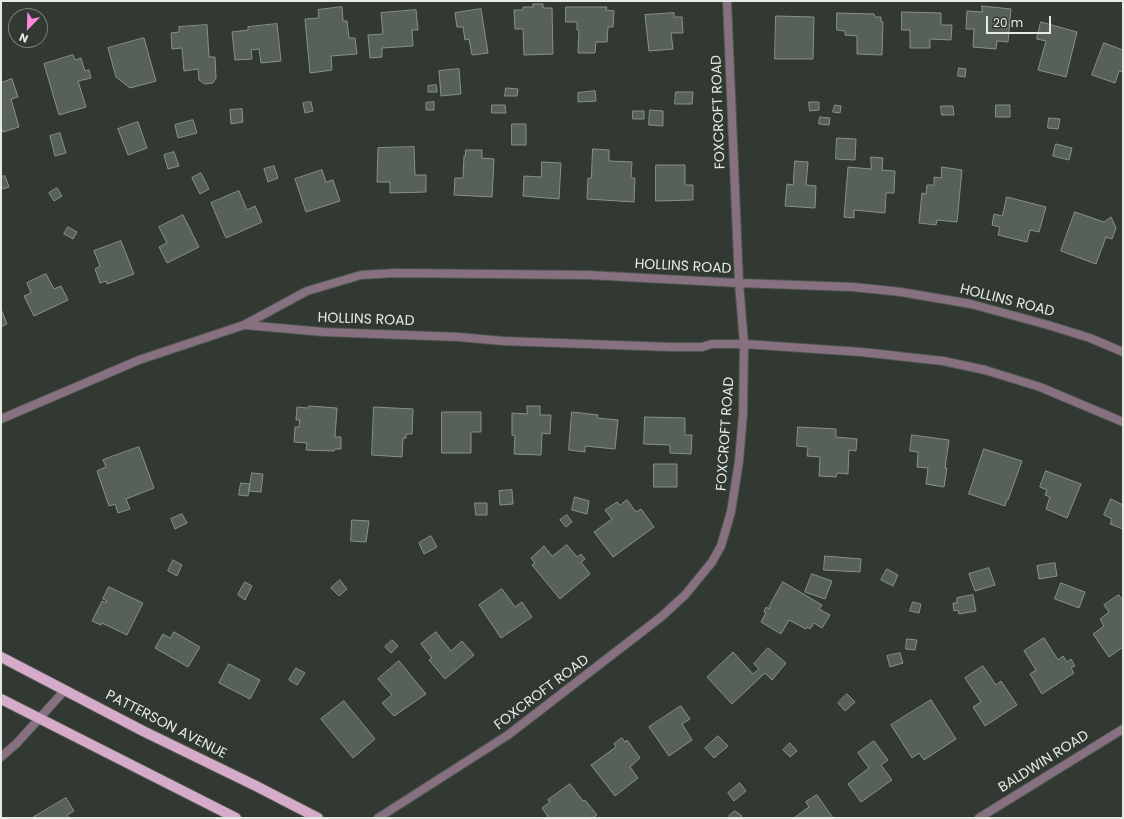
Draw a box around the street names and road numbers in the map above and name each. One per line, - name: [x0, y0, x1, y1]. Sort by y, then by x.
- street label: FOXCROFT ROAD: [709, 55, 729, 169]
- street label: HOLLINS ROAD: [634, 256, 732, 278]
- street label: HOLLINS ROAD: [958, 281, 1056, 321]
- street label: HOLLINS ROAD: [317, 310, 415, 330]
- street label: FOXCROFT ROAD: [714, 376, 738, 492]
- street label: FOXCROFT ROAD: [491, 652, 593, 734]
- street label: PATTERSON AVENUE: [103, 687, 229, 763]
- street label: BALDWIN ROAD: [996, 727, 1092, 797]

